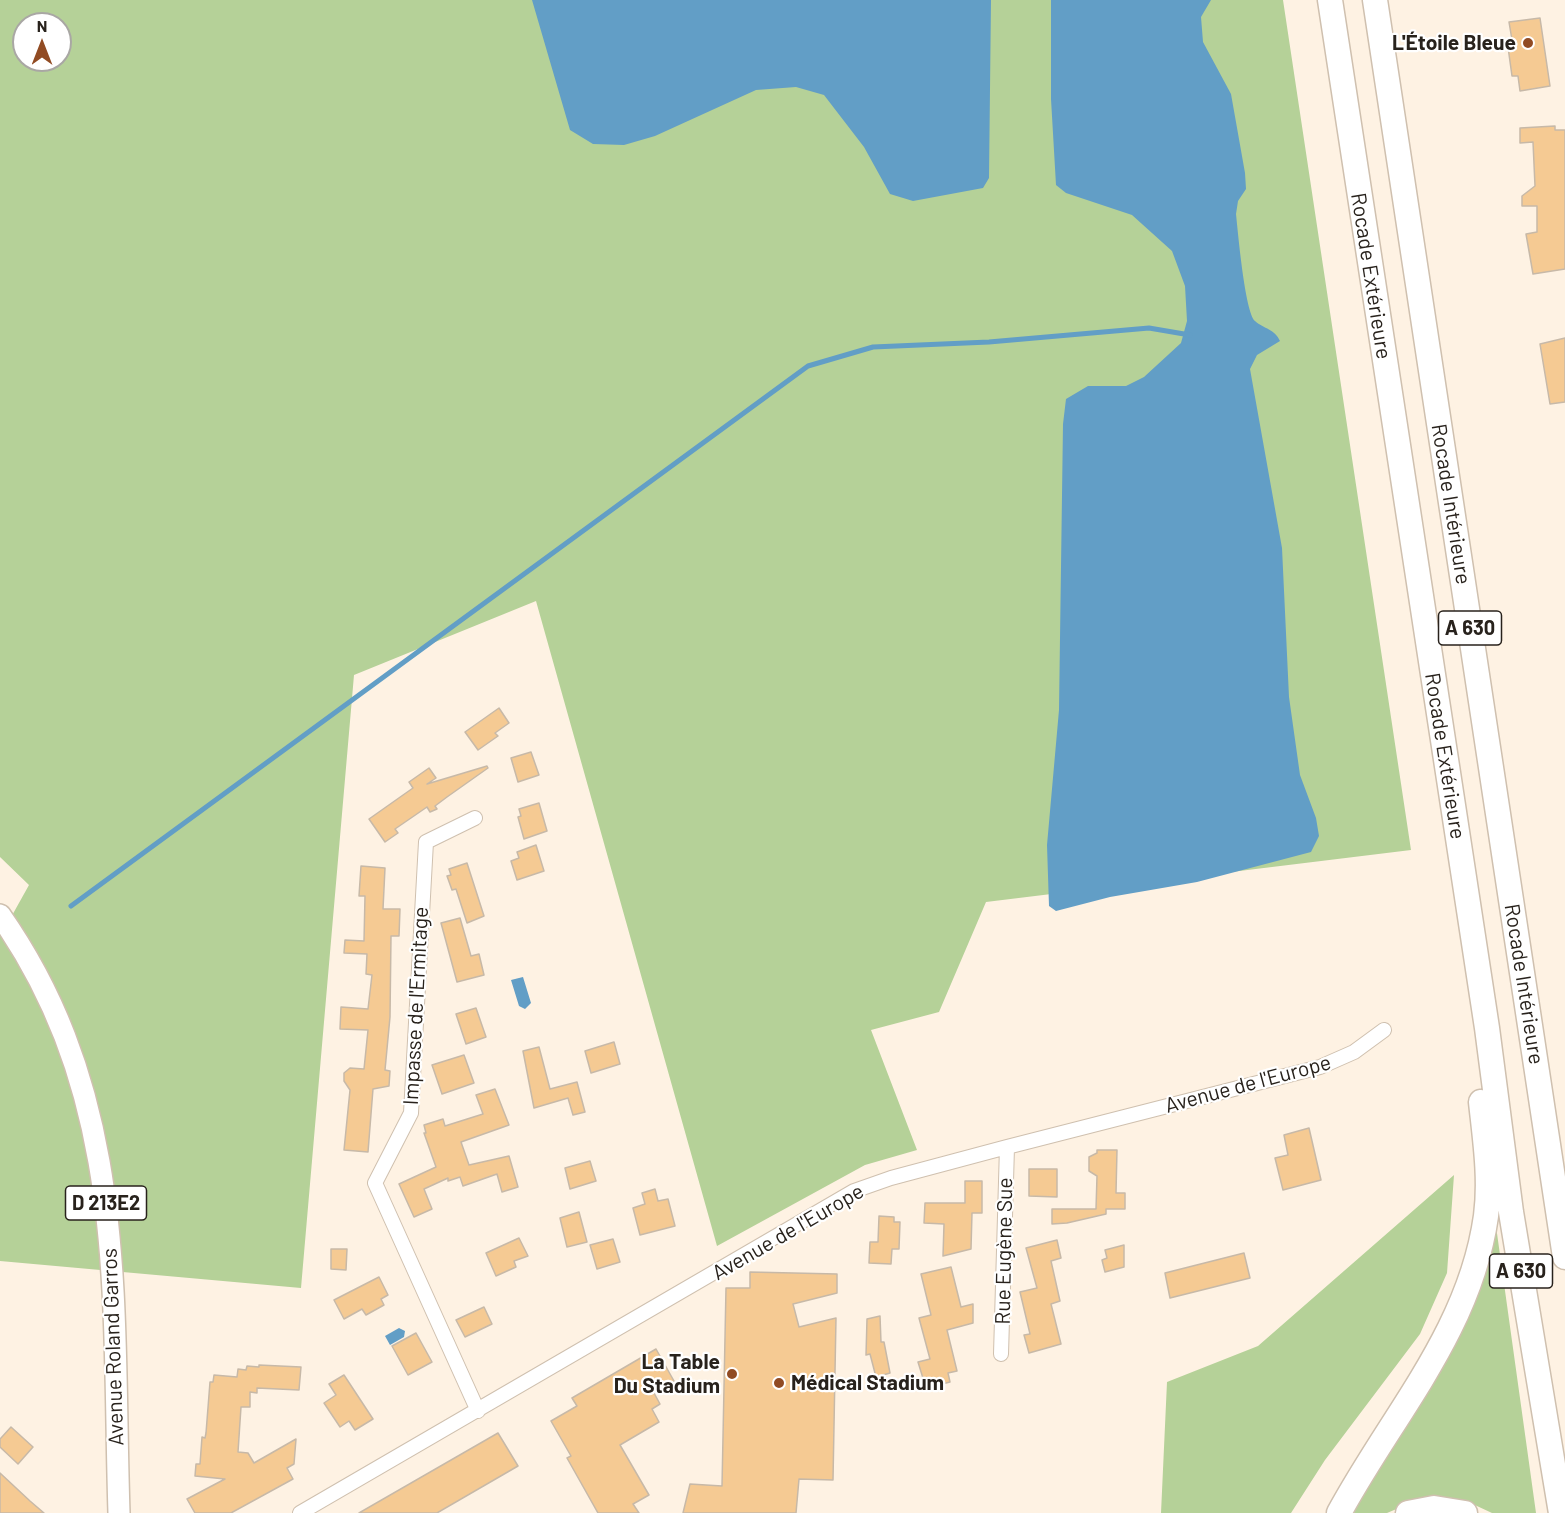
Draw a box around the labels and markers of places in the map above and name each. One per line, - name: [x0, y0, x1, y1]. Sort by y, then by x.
- place label: L'Étoile Bleue: [1392, 30, 1516, 56]
- marker: L'Étoile Bleue: [1521, 36, 1535, 50]
- place label: La Table Du Stadium: [614, 1349, 720, 1399]
- marker: La Table Du Stadium: [725, 1367, 739, 1381]
- place label: Médical Stadium: [791, 1370, 944, 1396]
- marker: Médical Stadium: [772, 1376, 786, 1390]

